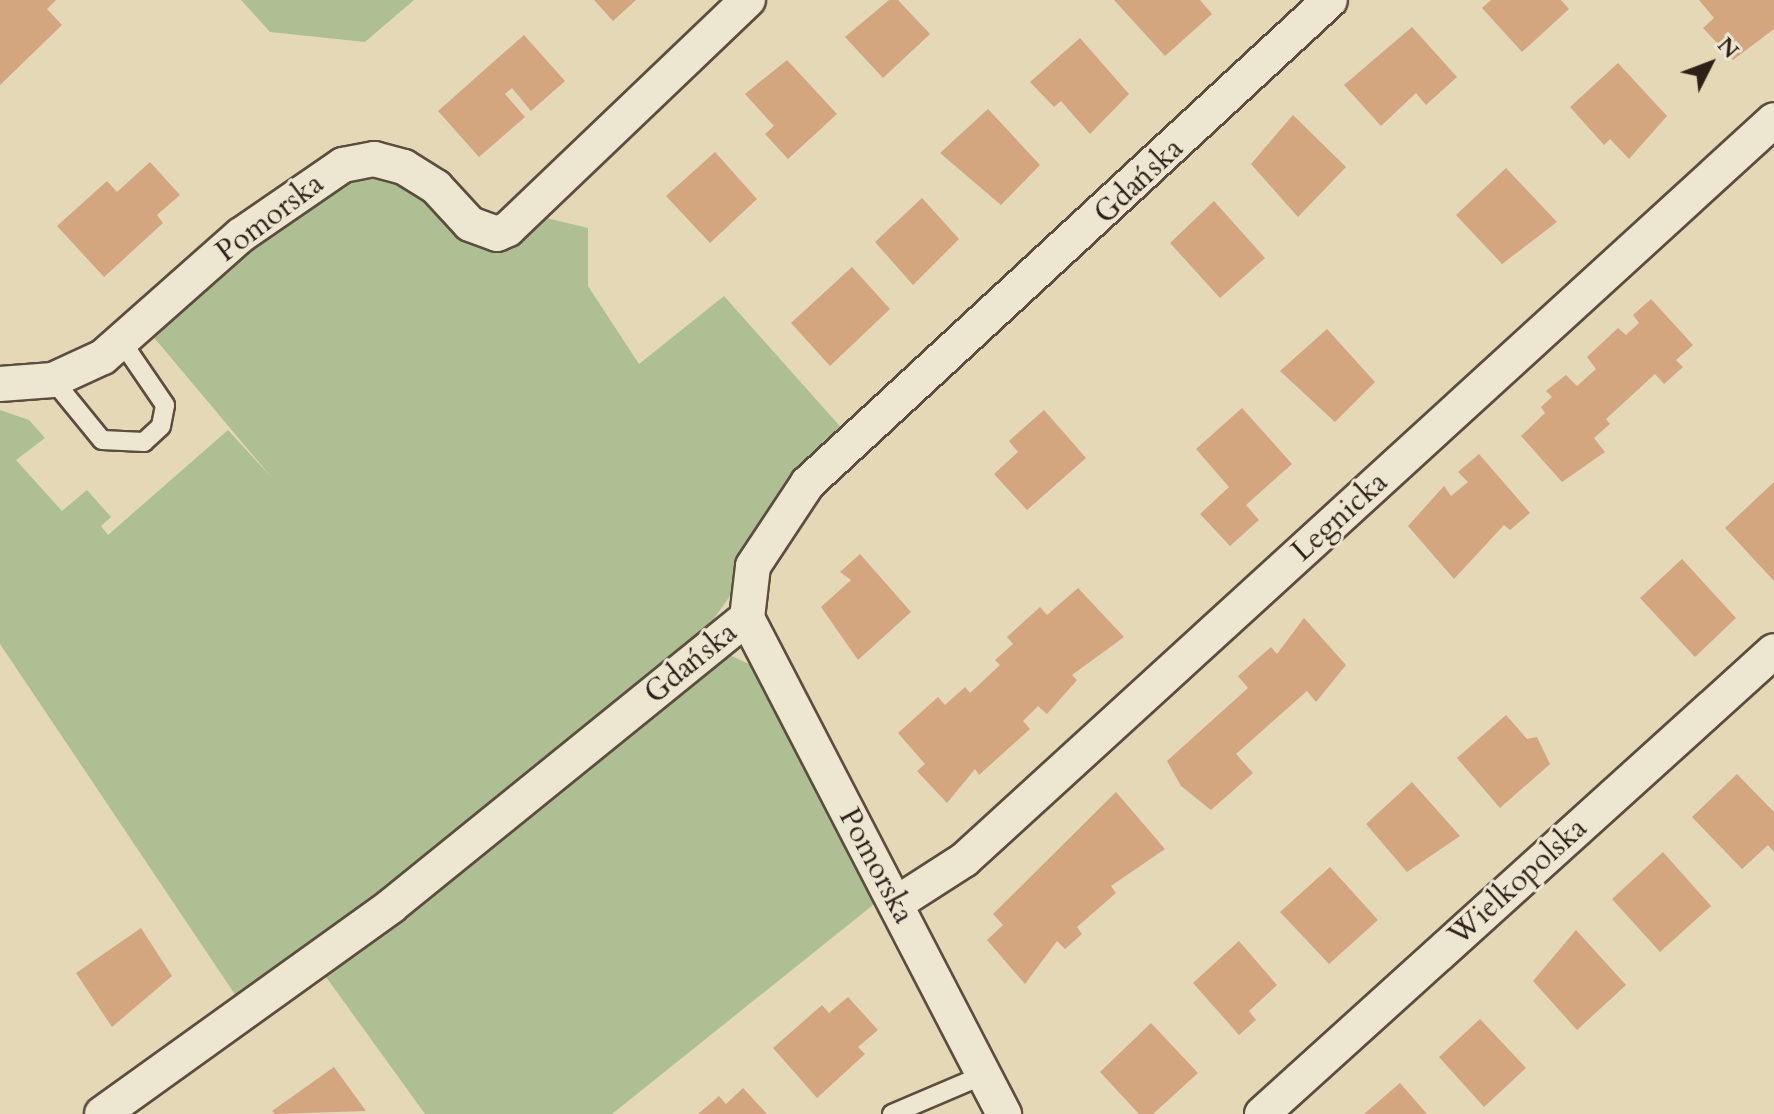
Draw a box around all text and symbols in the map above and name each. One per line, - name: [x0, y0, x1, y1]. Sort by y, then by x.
- north arrow: [1670, 24, 1750, 104]
- text: N: [1710, 31, 1745, 65]
- street label: Gdańska: [1087, 131, 1191, 231]
- street label: Pomorska: [209, 166, 331, 270]
- street label: Legnicka: [1285, 465, 1395, 569]
- street label: Gdańska: [637, 615, 745, 711]
- street label: Pomorska: [831, 802, 921, 930]
- street label: Wielkopolska: [1441, 810, 1595, 954]

